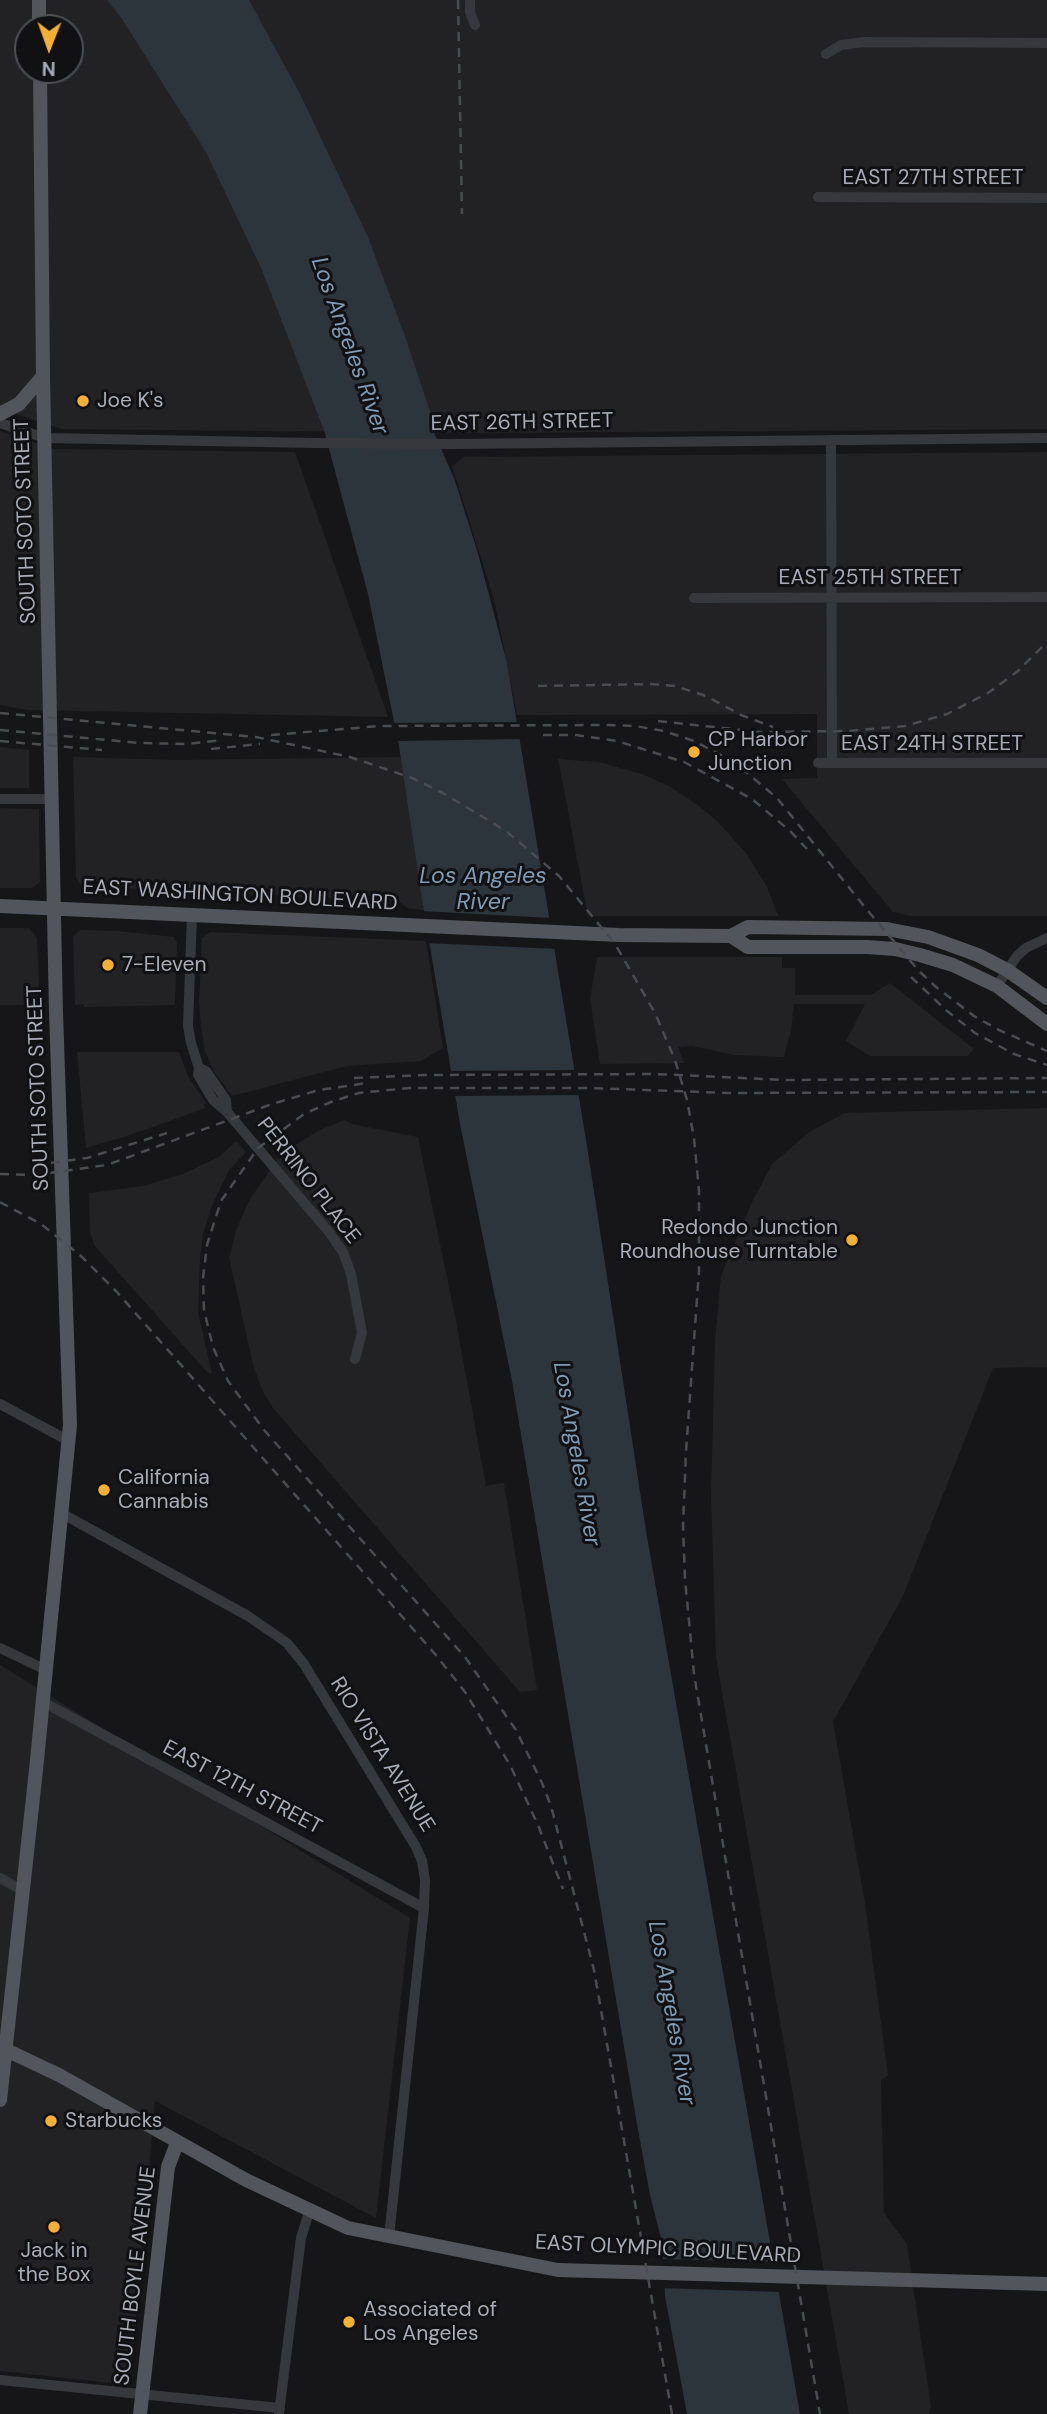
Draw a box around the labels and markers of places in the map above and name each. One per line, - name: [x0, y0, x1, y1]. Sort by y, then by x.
- place label: Joe K's: [97, 388, 164, 414]
- marker: Joe K's: [75, 393, 91, 409]
- place label: CP Harbor Junction: [708, 727, 808, 777]
- marker: CP Harbor Junction: [686, 744, 702, 760]
- place label: 7-Eleven: [122, 952, 206, 978]
- marker: 7-Eleven: [100, 957, 116, 973]
- place label: Redondo Junction Roundhouse Turntable: [620, 1215, 838, 1265]
- marker: Redondo Junction Roundhouse Turntable: [844, 1232, 860, 1248]
- place label: California Cannabis: [118, 1465, 210, 1515]
- marker: California Cannabis: [96, 1482, 112, 1498]
- place label: Starbucks: [65, 2108, 162, 2134]
- marker: Starbucks: [43, 2113, 59, 2129]
- marker: Jack in the Box: [46, 2219, 62, 2235]
- place label: Jack in the Box: [18, 2238, 90, 2288]
- place label: Associated of Los Angeles: [363, 2297, 497, 2347]
- marker: Associated of Los Angeles: [341, 2314, 357, 2330]

